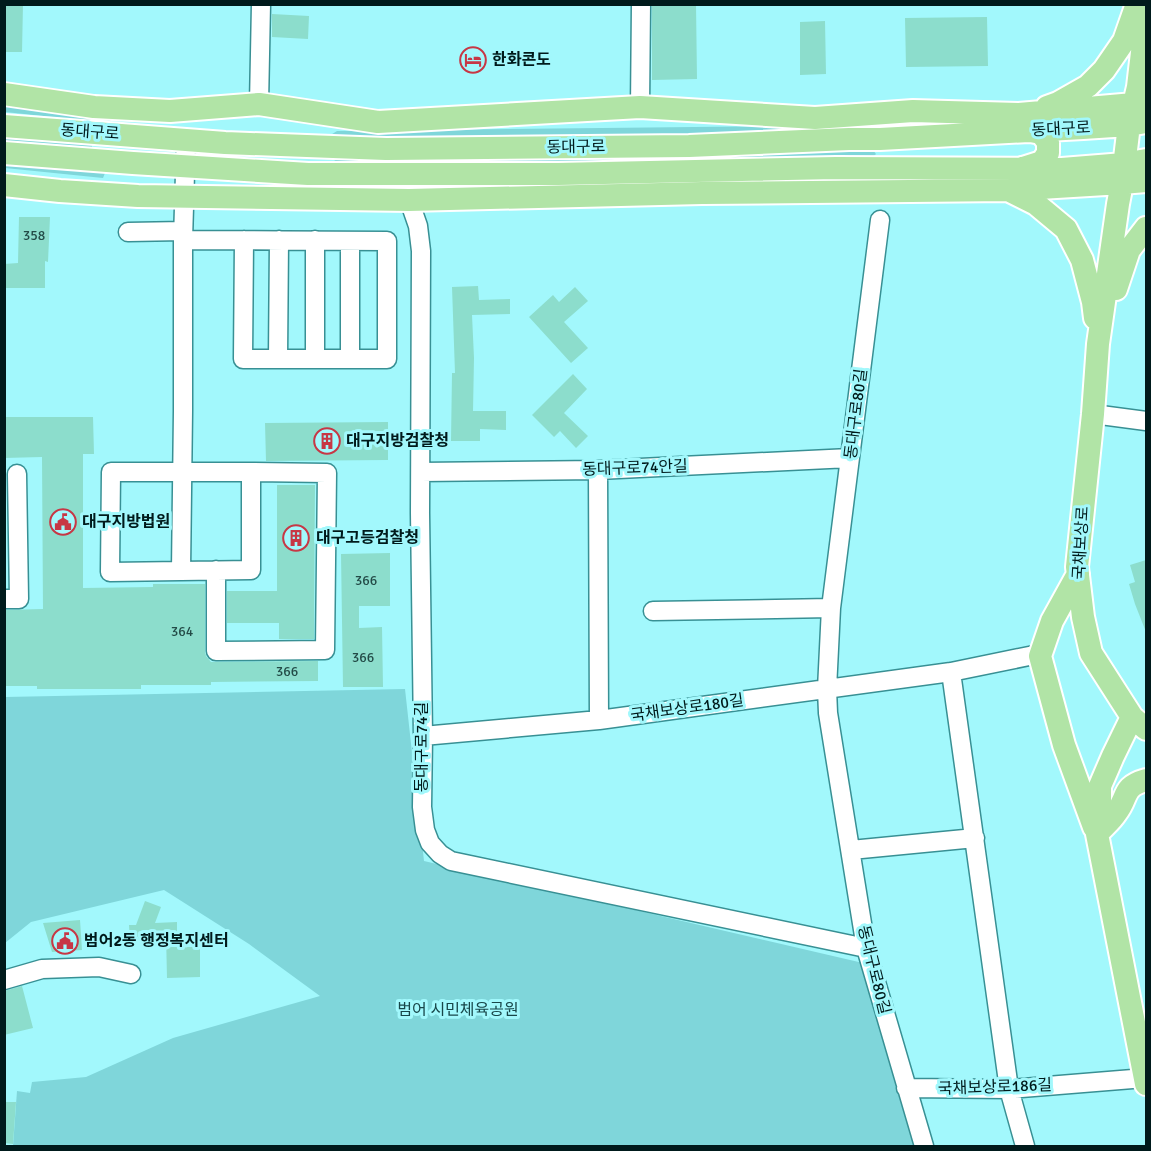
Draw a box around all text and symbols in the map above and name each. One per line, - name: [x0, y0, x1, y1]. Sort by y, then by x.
- hotel icon: 한화콘도: [458, 45, 488, 75]
- place label: 한화콘도: [492, 50, 551, 70]
- street label: 동대구로: [1031, 117, 1091, 141]
- street label: 동대구로: [60, 120, 120, 144]
- street label: 동대구로: [546, 136, 606, 158]
- house number: 358: [23, 227, 45, 244]
- street label: 동대구로80길: [841, 368, 871, 460]
- building icon: 대구지방검찰청: [312, 426, 342, 456]
- place label: 대구지방검찰청: [346, 431, 449, 451]
- street label: 동대구로74안길: [582, 456, 688, 480]
- street label: 국채보상로: [1069, 505, 1093, 580]
- public building icon: 대구지방법원: [48, 507, 78, 537]
- place label: 대구지방법원: [82, 512, 170, 532]
- building icon: 대구고등검찰청: [281, 523, 311, 553]
- place label: 대구고등검찰청: [316, 528, 419, 548]
- house number: 366: [355, 572, 377, 589]
- house number: 364: [171, 623, 194, 640]
- house number: 366: [352, 649, 374, 666]
- house number: 366: [276, 663, 298, 680]
- street label: 국채보상로180길: [629, 690, 745, 726]
- street label: 동대구로74길: [412, 702, 432, 792]
- street label: 동대구로80길: [853, 923, 895, 1017]
- public building icon: 범어2동 행정복지센터: [50, 926, 80, 956]
- place label: 범어2동 행정복지센터: [84, 931, 229, 951]
- park label: 범어 시민체육공원: [397, 1000, 519, 1020]
- street label: 국채보상로186길: [938, 1075, 1052, 1099]

